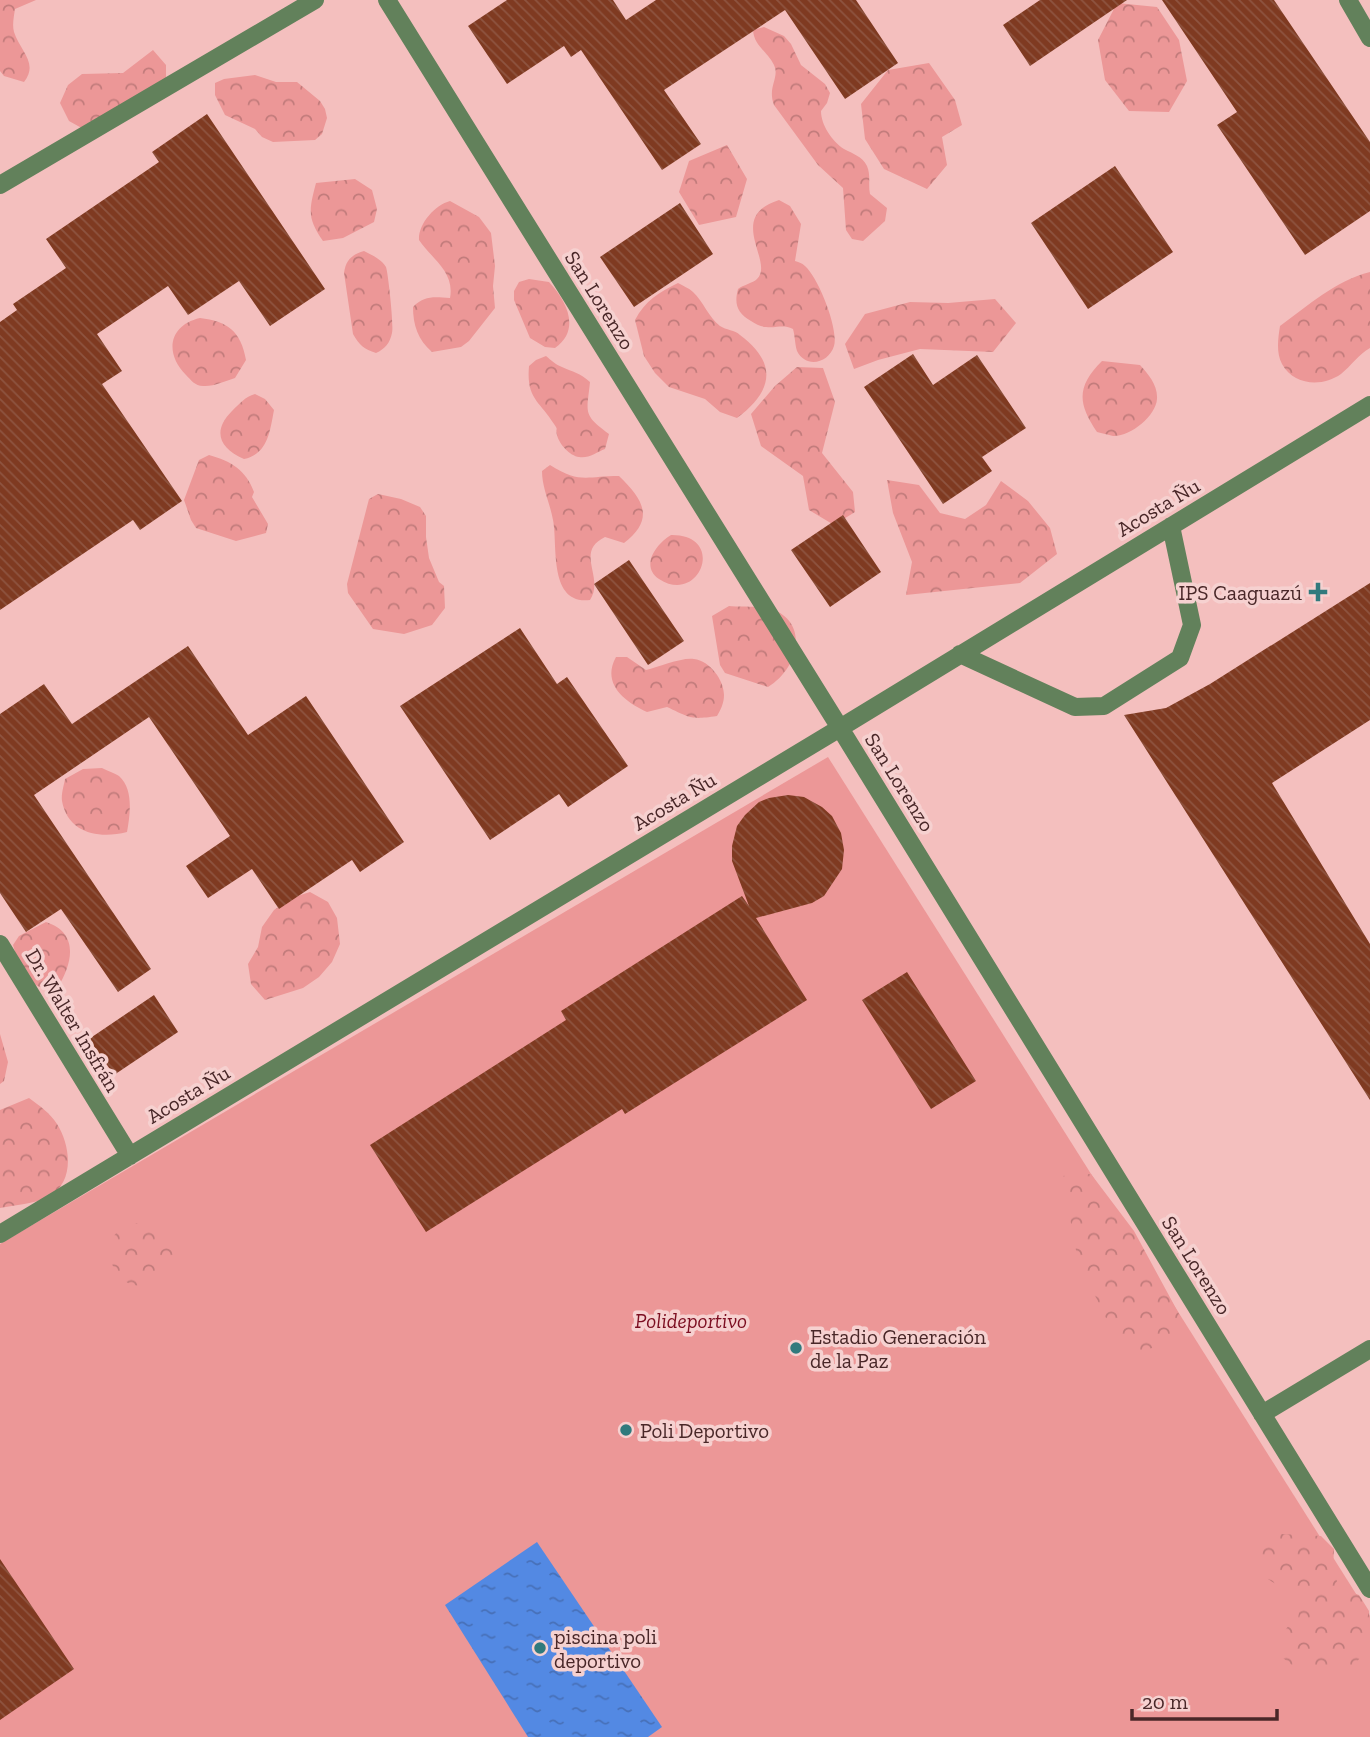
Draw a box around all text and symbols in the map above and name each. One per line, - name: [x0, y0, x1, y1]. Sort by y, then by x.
- street label: San Lorenzo: [560, 246, 640, 354]
- street label: Acosta Ñu: [1112, 472, 1204, 542]
- place label: IPS Caaguazú: [1178, 580, 1302, 605]
- marker: IPS Caaguazú: [1308, 582, 1328, 602]
- street label: San Lorenzo: [860, 728, 940, 836]
- street label: Acosta Ñu: [628, 766, 720, 836]
- street label: Dr. Walter Insfrán: [20, 944, 126, 1096]
- street label: Acosta Ñu: [142, 1059, 234, 1129]
- street label: San Lorenzo: [1157, 1211, 1237, 1319]
- park label: Polideportivo: [635, 1308, 747, 1333]
- place label: Estadio Generación de la Paz: [810, 1324, 986, 1373]
- marker: Estadio Generación de la Paz: [788, 1340, 804, 1356]
- place label: Poli Deportivo: [640, 1418, 769, 1443]
- marker: Poli Deportivo: [618, 1422, 634, 1438]
- place label: piscina poli deportivo: [554, 1624, 657, 1673]
- marker: piscina poli deportivo: [532, 1640, 548, 1656]
- scale bar: [1132, 1678, 1277, 1722]
- text: 20 m: [1142, 1689, 1188, 1714]

